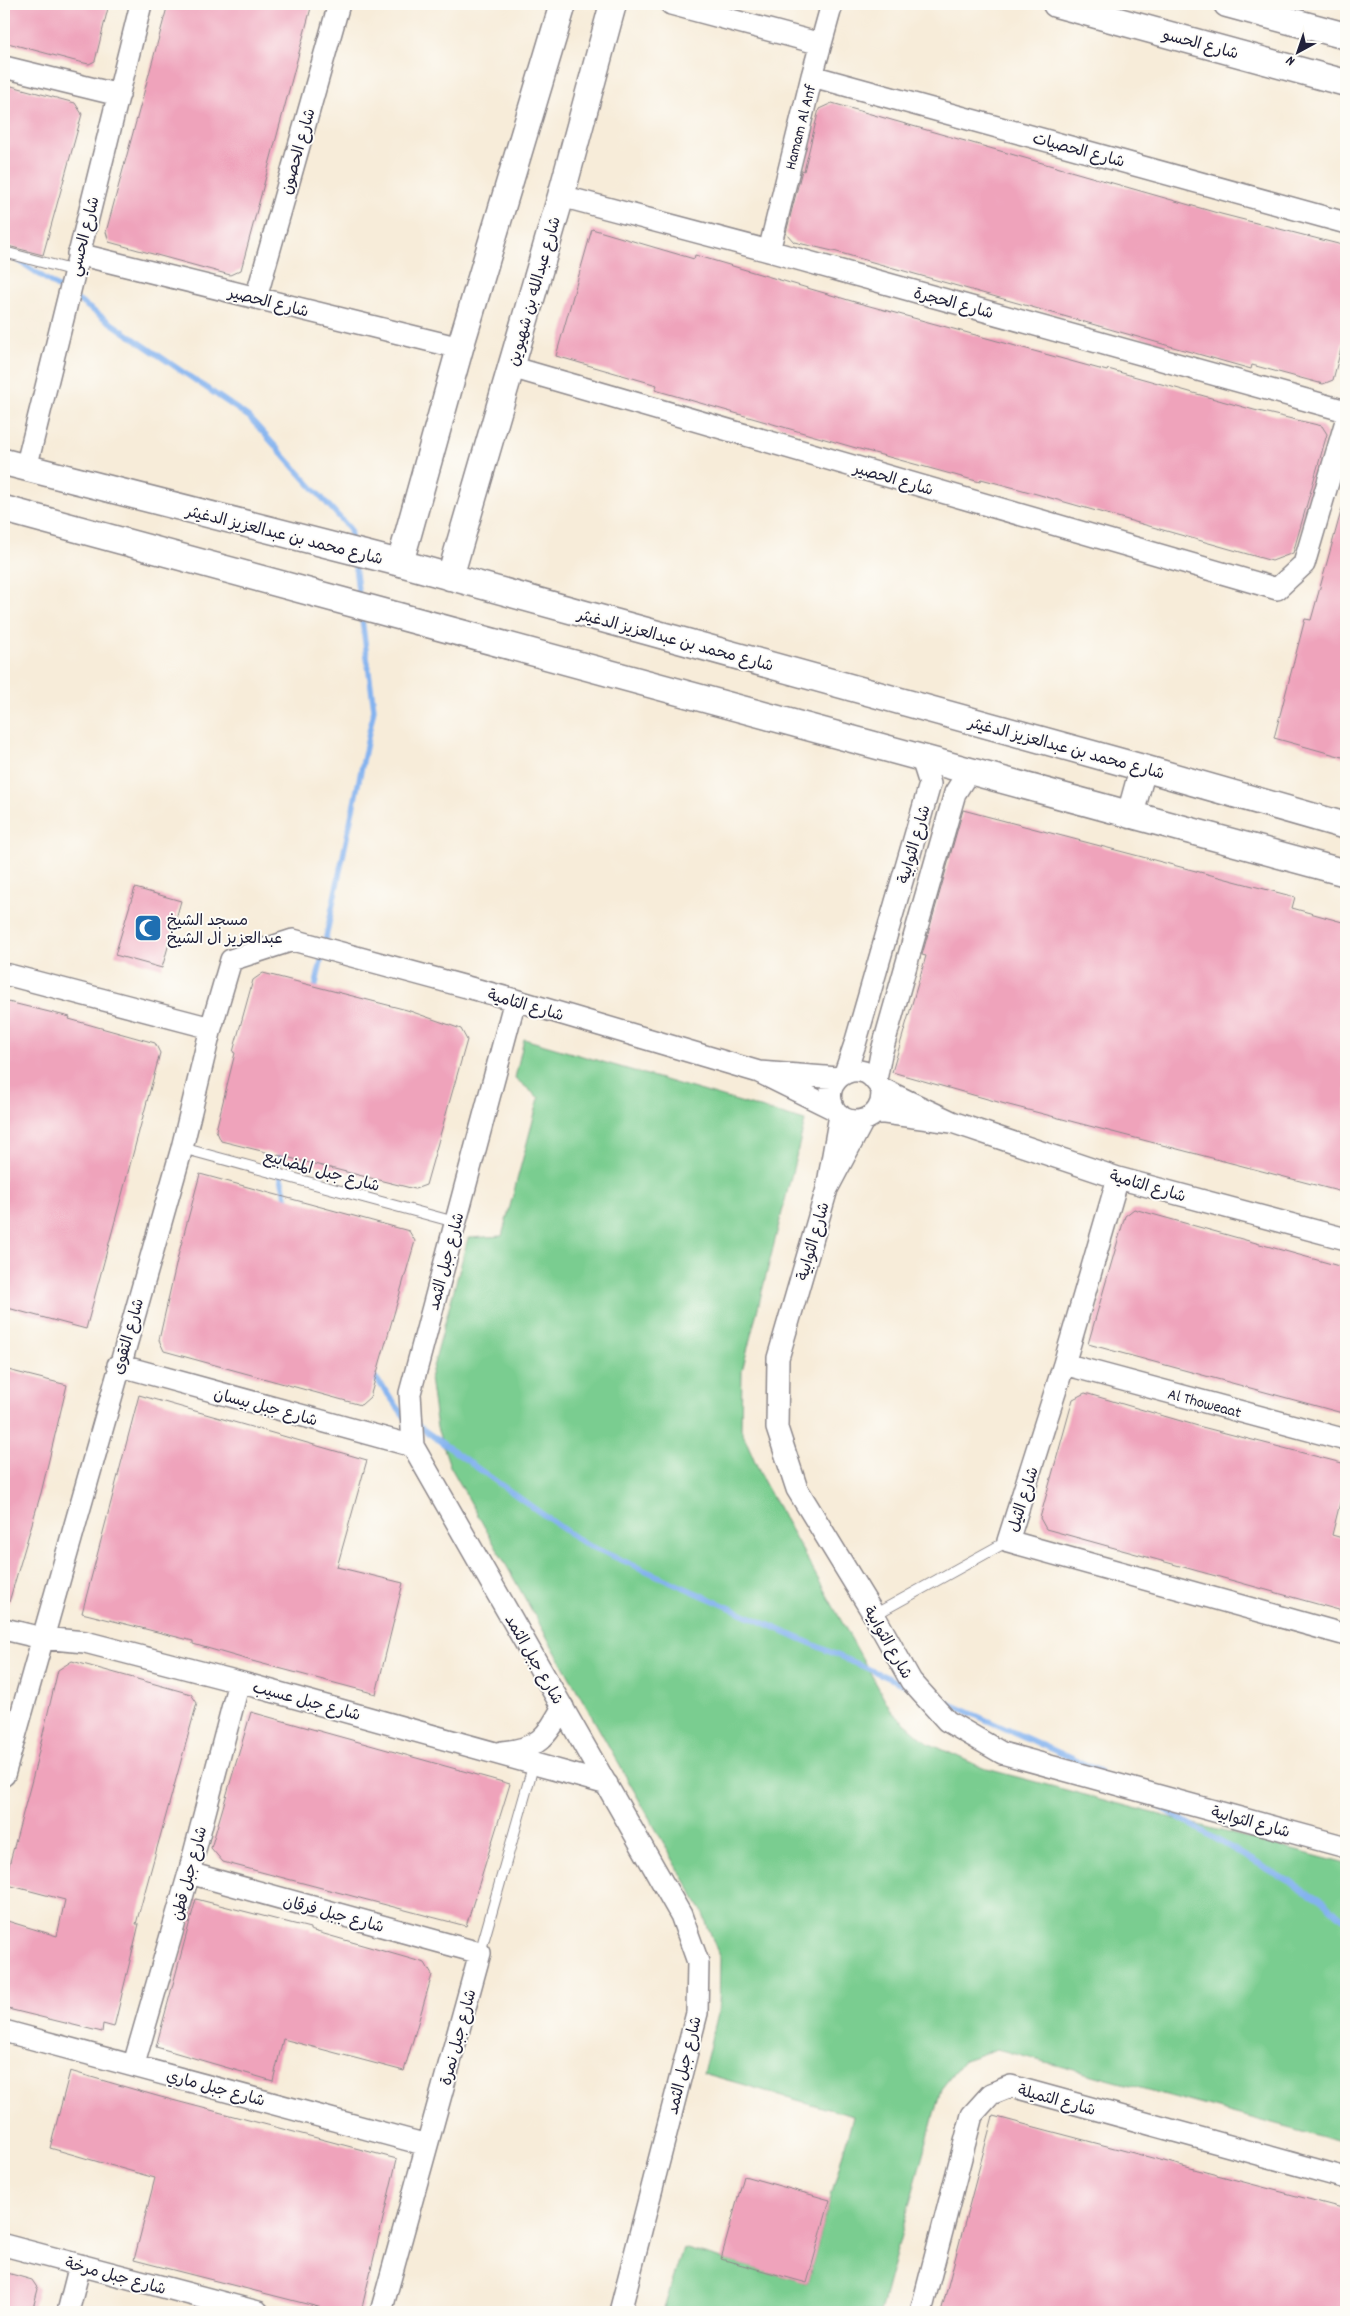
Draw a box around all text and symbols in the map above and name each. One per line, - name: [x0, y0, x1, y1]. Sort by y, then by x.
- street label: شارع الحسو: [1158, 24, 1241, 67]
- north arrow: [1272, 28, 1322, 78]
- text: N: [1282, 50, 1300, 70]
- street label: Hamam Al Anf: [780, 82, 823, 173]
- street label: شارع الحصون: [276, 106, 323, 197]
- street label: شارع الحصيات: [1030, 128, 1127, 175]
- street label: شارع الحسي: [64, 194, 107, 279]
- street label: شارع عبدالله بن شهيوين: [503, 214, 568, 369]
- street label: شارع الحصير: [224, 282, 311, 325]
- street label: شارع الحجرة: [911, 283, 996, 326]
- street label: شارع الحصير: [849, 457, 936, 503]
- street label: شارع محمد بن عبدالعزيز الدغيثر: [182, 500, 385, 572]
- street label: شارع محمد بن عبدالعزيز الدغيثر: [573, 604, 776, 679]
- street label: شارع محمد بن عبدالعزيز الدغيثر: [964, 712, 1167, 787]
- street label: شارع الثوابية: [893, 803, 938, 887]
- place label: مسجد الشيخ عبدالعزيز ال الشيخ: [167, 910, 283, 951]
- mosque icon: مسجد الشيخ عبدالعزيز ال الشيخ: [133, 913, 163, 943]
- street label: شارع الثامية: [484, 985, 566, 1028]
- street label: شارع جبل المضابيع: [261, 1146, 382, 1199]
- street label: شارع الثامية: [1106, 1166, 1188, 1209]
- street label: شارع الثوابية: [792, 1200, 837, 1284]
- street label: شارع جبل الثمد: [423, 1210, 472, 1313]
- street label: شارع التقوى: [108, 1296, 151, 1377]
- street label: شارع جبل بيسان: [211, 1384, 320, 1433]
- street label: Al Thoweaat: [1165, 1384, 1244, 1425]
- street label: شارع الثيل: [1003, 1464, 1046, 1535]
- street label: شارع الثوابية: [857, 1602, 917, 1684]
- street label: شارع جبل الثمد: [498, 1611, 568, 1710]
- street label: شارع جبل عسيب: [250, 1677, 363, 1728]
- street label: شارع الثوابية: [1208, 1802, 1292, 1845]
- street label: شارع جبل قطن: [167, 1824, 214, 1923]
- street label: شارع جبل فرقان: [280, 1891, 386, 1940]
- street label: شارع جبل نمرة: [436, 1987, 483, 2088]
- street label: شارع جبل الثمد: [662, 2014, 709, 2117]
- street label: شارع جبل ماري: [163, 2065, 267, 2114]
- street label: شارع الثميلة: [1015, 2080, 1098, 2123]
- street label: شارع جبل مرخة: [62, 2253, 168, 2302]

